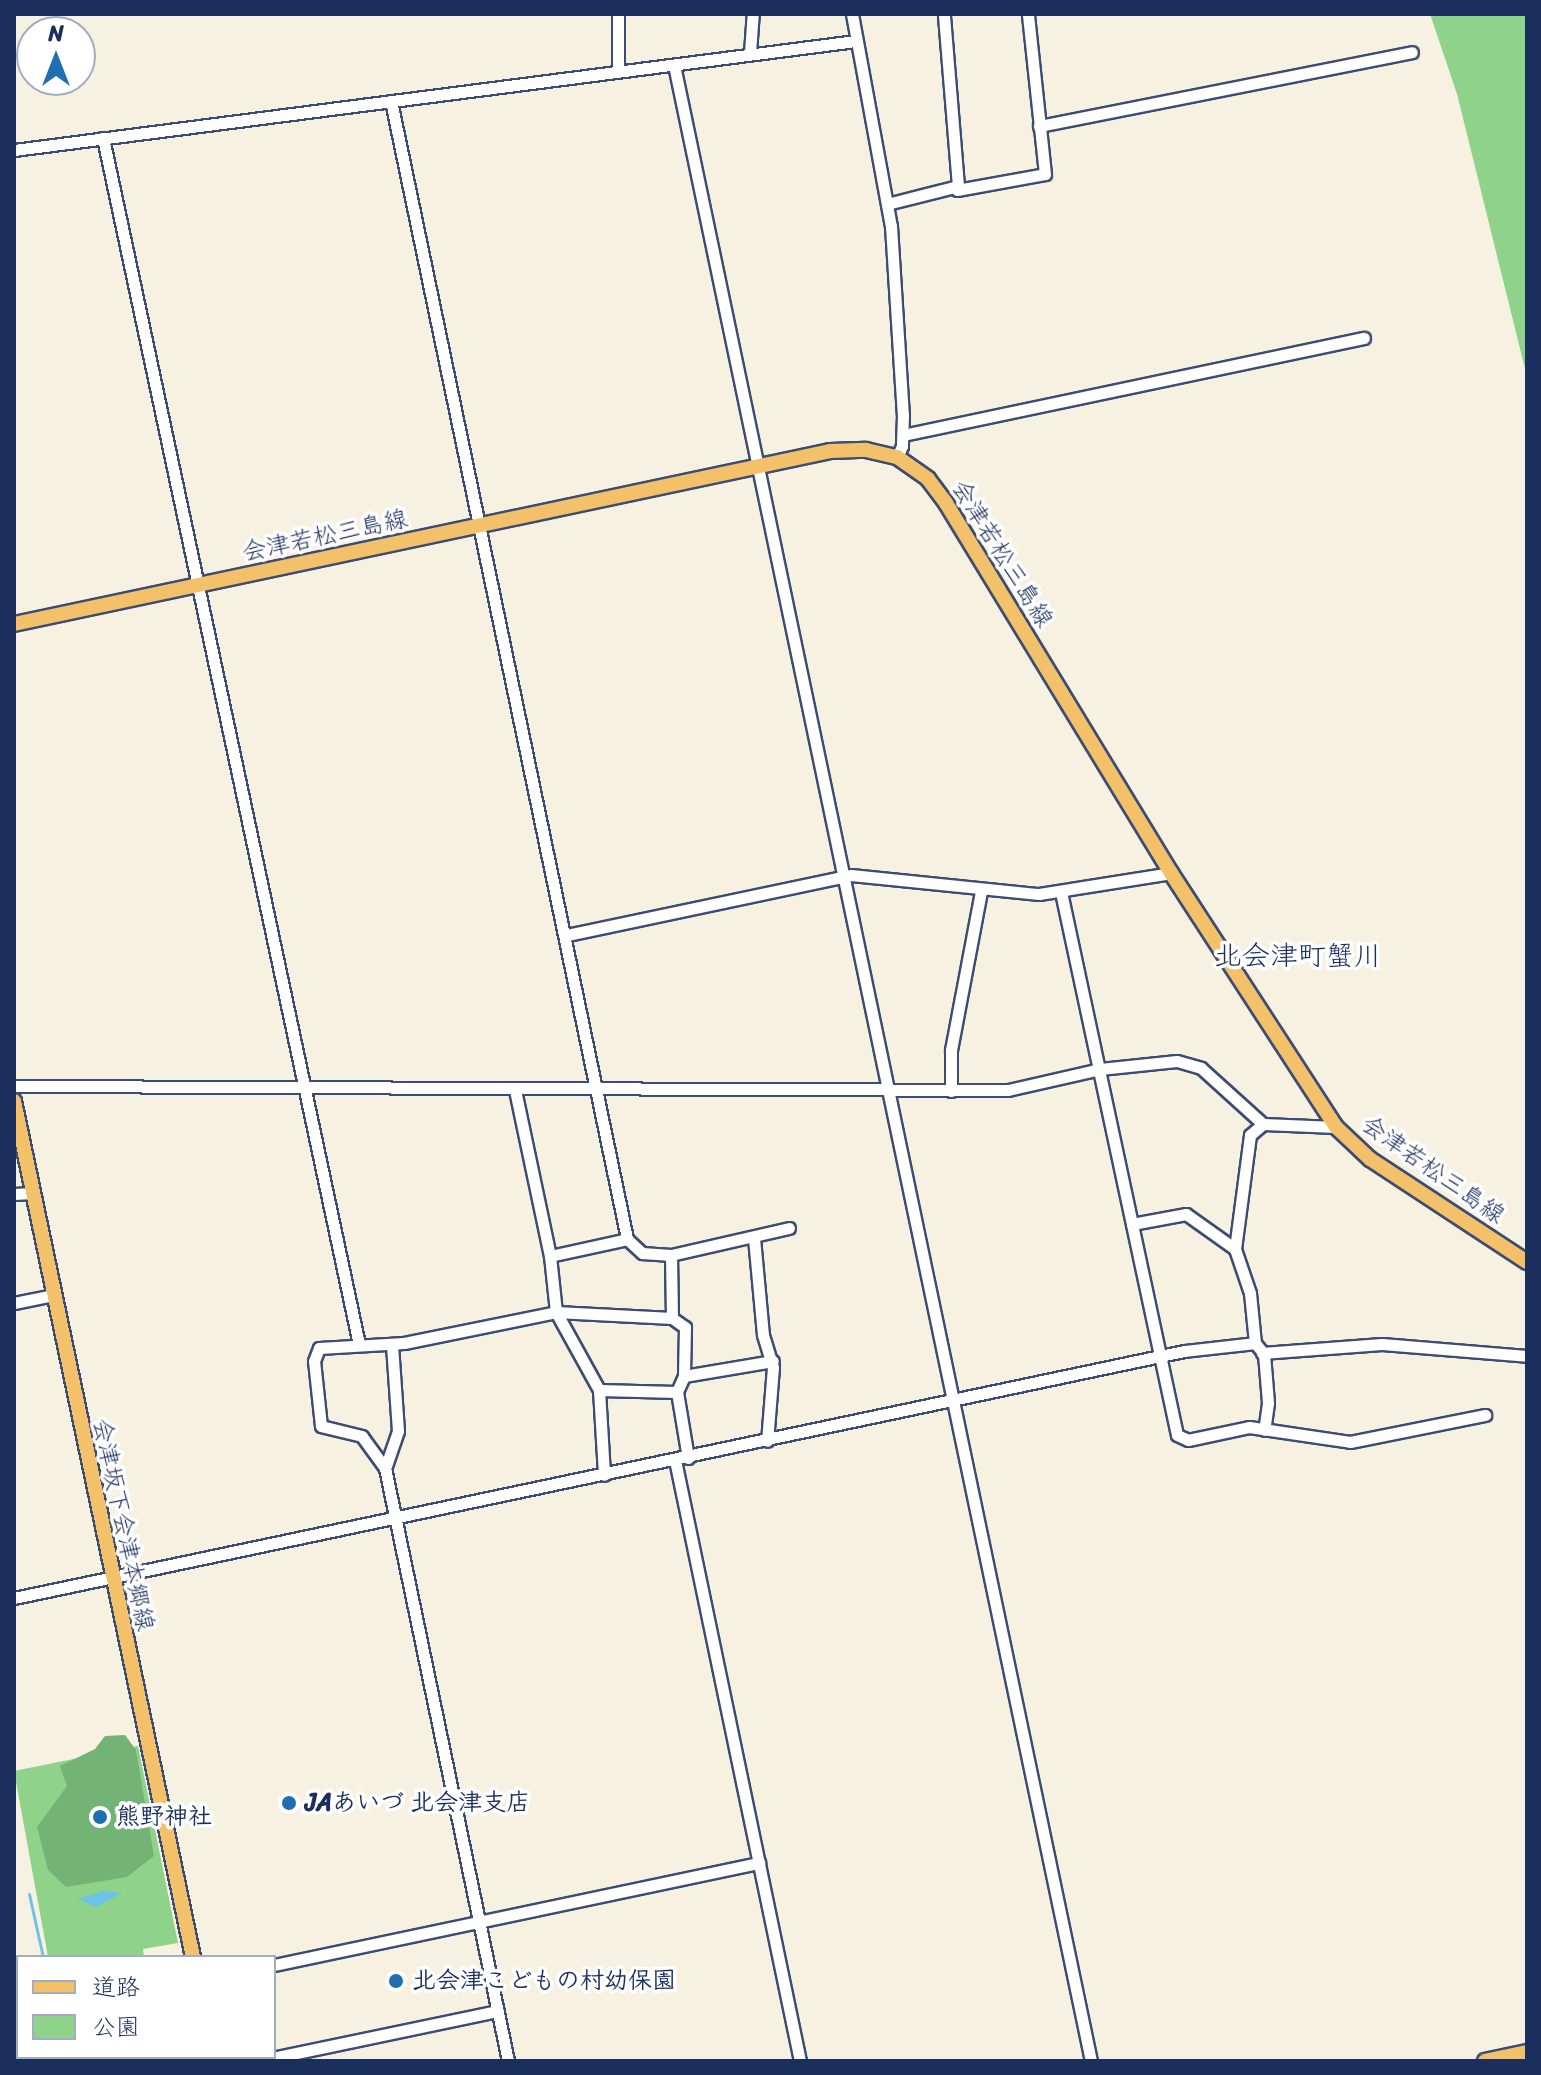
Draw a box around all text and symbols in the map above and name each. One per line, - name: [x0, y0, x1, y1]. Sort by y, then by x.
- text: N: [48, 14, 64, 53]
- north arrow: [16, 16, 96, 96]
- street label: 会津若松三島線: [945, 475, 1059, 633]
- street label: 会津若松三島線: [240, 504, 410, 568]
- district label: 北会津町蟹川: [1214, 939, 1382, 973]
- street label: 会津若松三島線: [1356, 1110, 1510, 1230]
- street label: 会津坂下会津本郷線: [86, 1416, 160, 1634]
- place label: JAあいづ 北会津支店: [305, 1789, 530, 1817]
- marker: JAあいづ 北会津支店: [280, 1794, 298, 1812]
- place label: 熊野神社: [116, 1803, 212, 1831]
- marker: 熊野神社: [91, 1808, 109, 1826]
- legend: [16, 1955, 276, 2059]
- text: 道路: [92, 1966, 140, 2008]
- place label: 北会津こどもの村幼保園: [412, 1967, 676, 1995]
- marker: 北会津こどもの村幼保園: [387, 1972, 405, 1990]
- text: 公園: [92, 2006, 140, 2048]

